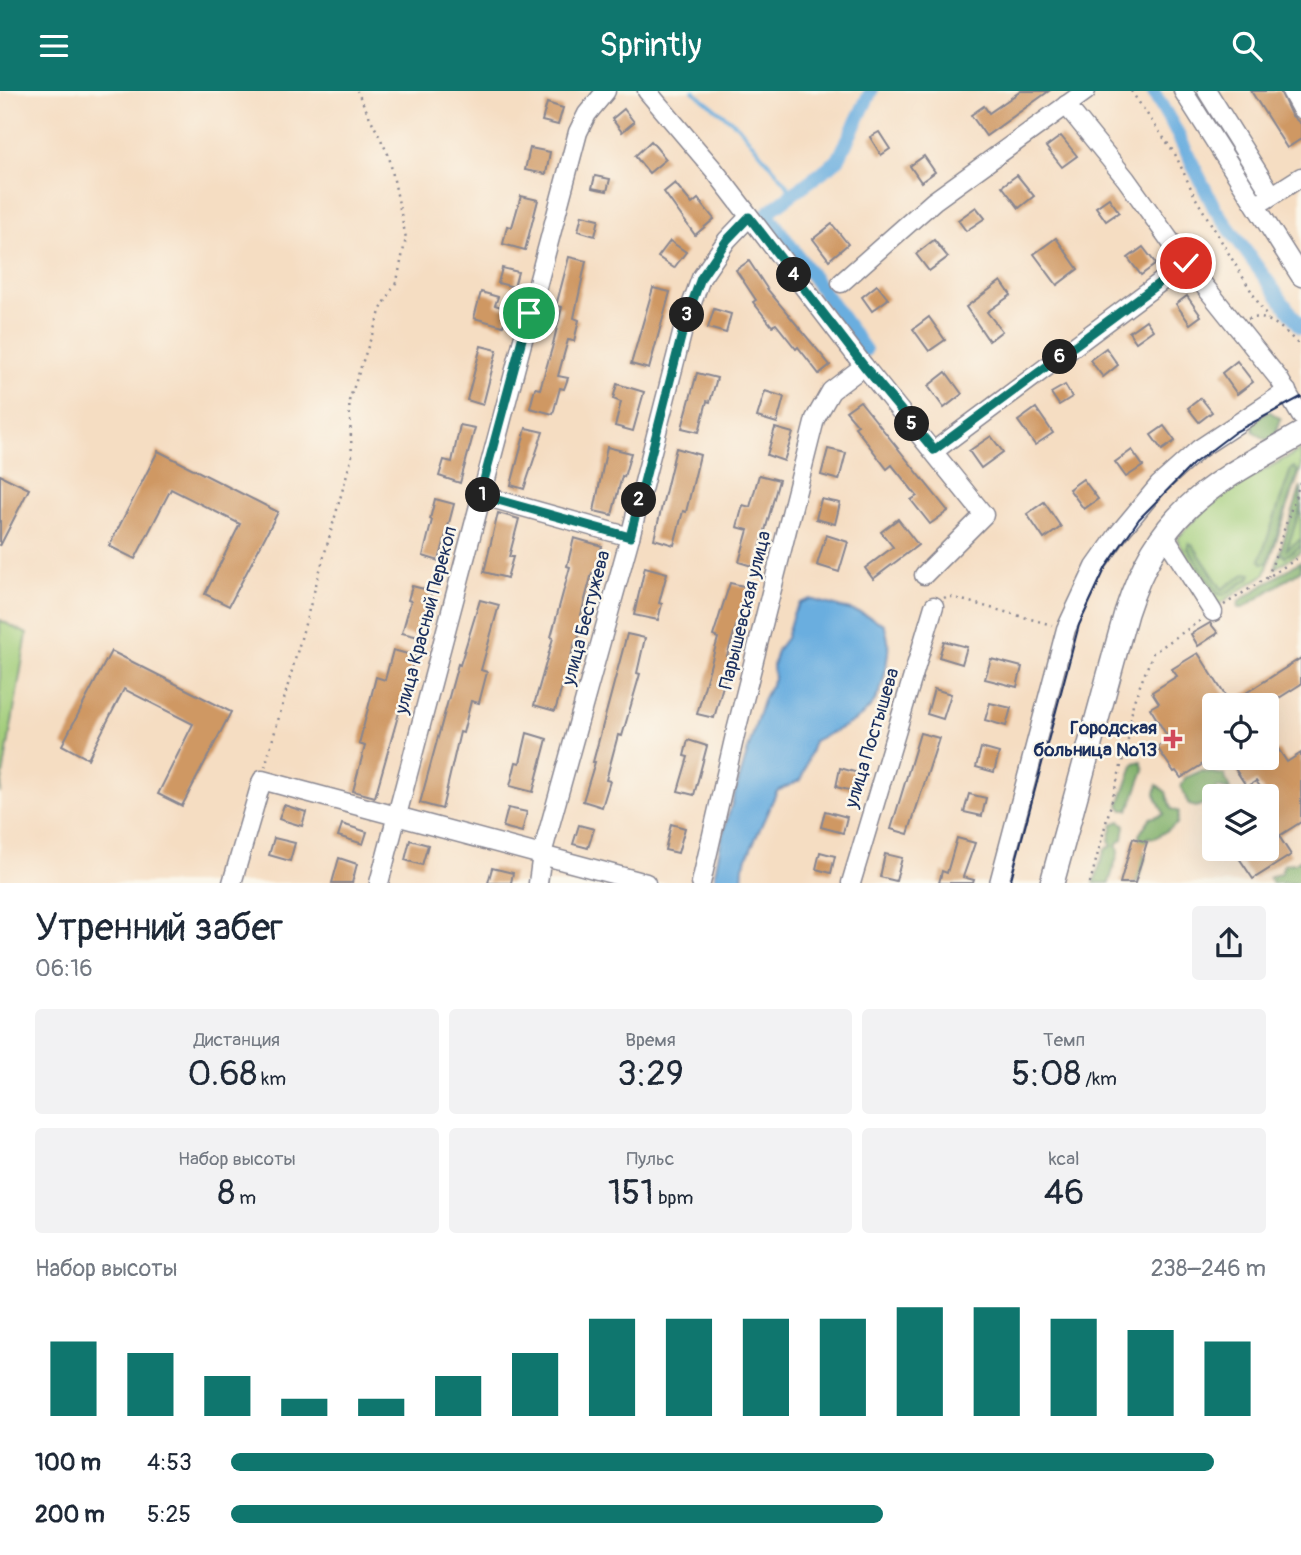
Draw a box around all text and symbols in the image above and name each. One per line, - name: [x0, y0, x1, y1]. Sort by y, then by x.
- text: Sprintly: [599, 26, 702, 66]
- icon: menu: [35, 27, 73, 65]
- icon: search: [1228, 27, 1266, 65]
- pin: [1156, 233, 1216, 293]
- icon: check: [1167, 244, 1205, 282]
- pin: 4: [776, 257, 812, 293]
- text: 4: [788, 262, 799, 286]
- pin: [499, 283, 559, 343]
- icon: arrive: [510, 294, 548, 332]
- pin: 3: [670, 297, 704, 333]
- text: 3: [681, 302, 692, 326]
- pin: 6: [1042, 339, 1078, 375]
- text: 6: [1054, 344, 1065, 368]
- pin: 5: [894, 407, 930, 441]
- text: 5: [906, 411, 917, 435]
- pin: 1: [466, 477, 500, 513]
- text: 1: [479, 482, 486, 506]
- pin: 2: [622, 483, 656, 517]
- text: 2: [633, 487, 644, 511]
- street label: улица Красный Перекоп: [389, 523, 463, 718]
- street label: Парышевская улица: [714, 528, 776, 692]
- street label: улица Бестужева: [556, 548, 616, 689]
- street label: улица Постышева: [839, 665, 905, 812]
- map controls: [1202, 693, 1279, 861]
- button: locate: [1202, 693, 1279, 770]
- place label: Городская больница №13: [1033, 716, 1157, 762]
- marker: Городская больница №13: [1163, 729, 1183, 749]
- button: layers: [1202, 784, 1279, 861]
- text: Утренний забег: [35, 904, 283, 952]
- button: share: [1192, 906, 1266, 980]
- text: 06:16: [35, 954, 93, 983]
- text: Дистанция: [194, 1028, 280, 1052]
- text: Время: [625, 1028, 676, 1052]
- text: Темп: [1043, 1028, 1085, 1052]
- text: 0.68: [188, 1052, 257, 1096]
- text: 3:29: [617, 1052, 684, 1096]
- text: 5:08: [1011, 1052, 1081, 1096]
- text: km: [257, 1067, 286, 1091]
- text: /km: [1081, 1067, 1117, 1091]
- text: Набор высоты: [178, 1147, 296, 1171]
- text: Пульс: [627, 1147, 674, 1171]
- text: kcal: [1049, 1147, 1080, 1171]
- text: 8: [218, 1171, 235, 1215]
- text: 151: [608, 1171, 654, 1215]
- text: 46: [1044, 1171, 1084, 1215]
- text: m: [235, 1186, 256, 1210]
- text: bpm: [654, 1186, 693, 1210]
- text: Набор высоты: [35, 1254, 177, 1283]
- text: 238–246 m: [1151, 1254, 1266, 1283]
- text: 100 m: [35, 1448, 101, 1477]
- text: 4:53: [147, 1448, 192, 1477]
- text: 200 m: [35, 1500, 105, 1529]
- text: 5:25: [147, 1500, 191, 1529]

